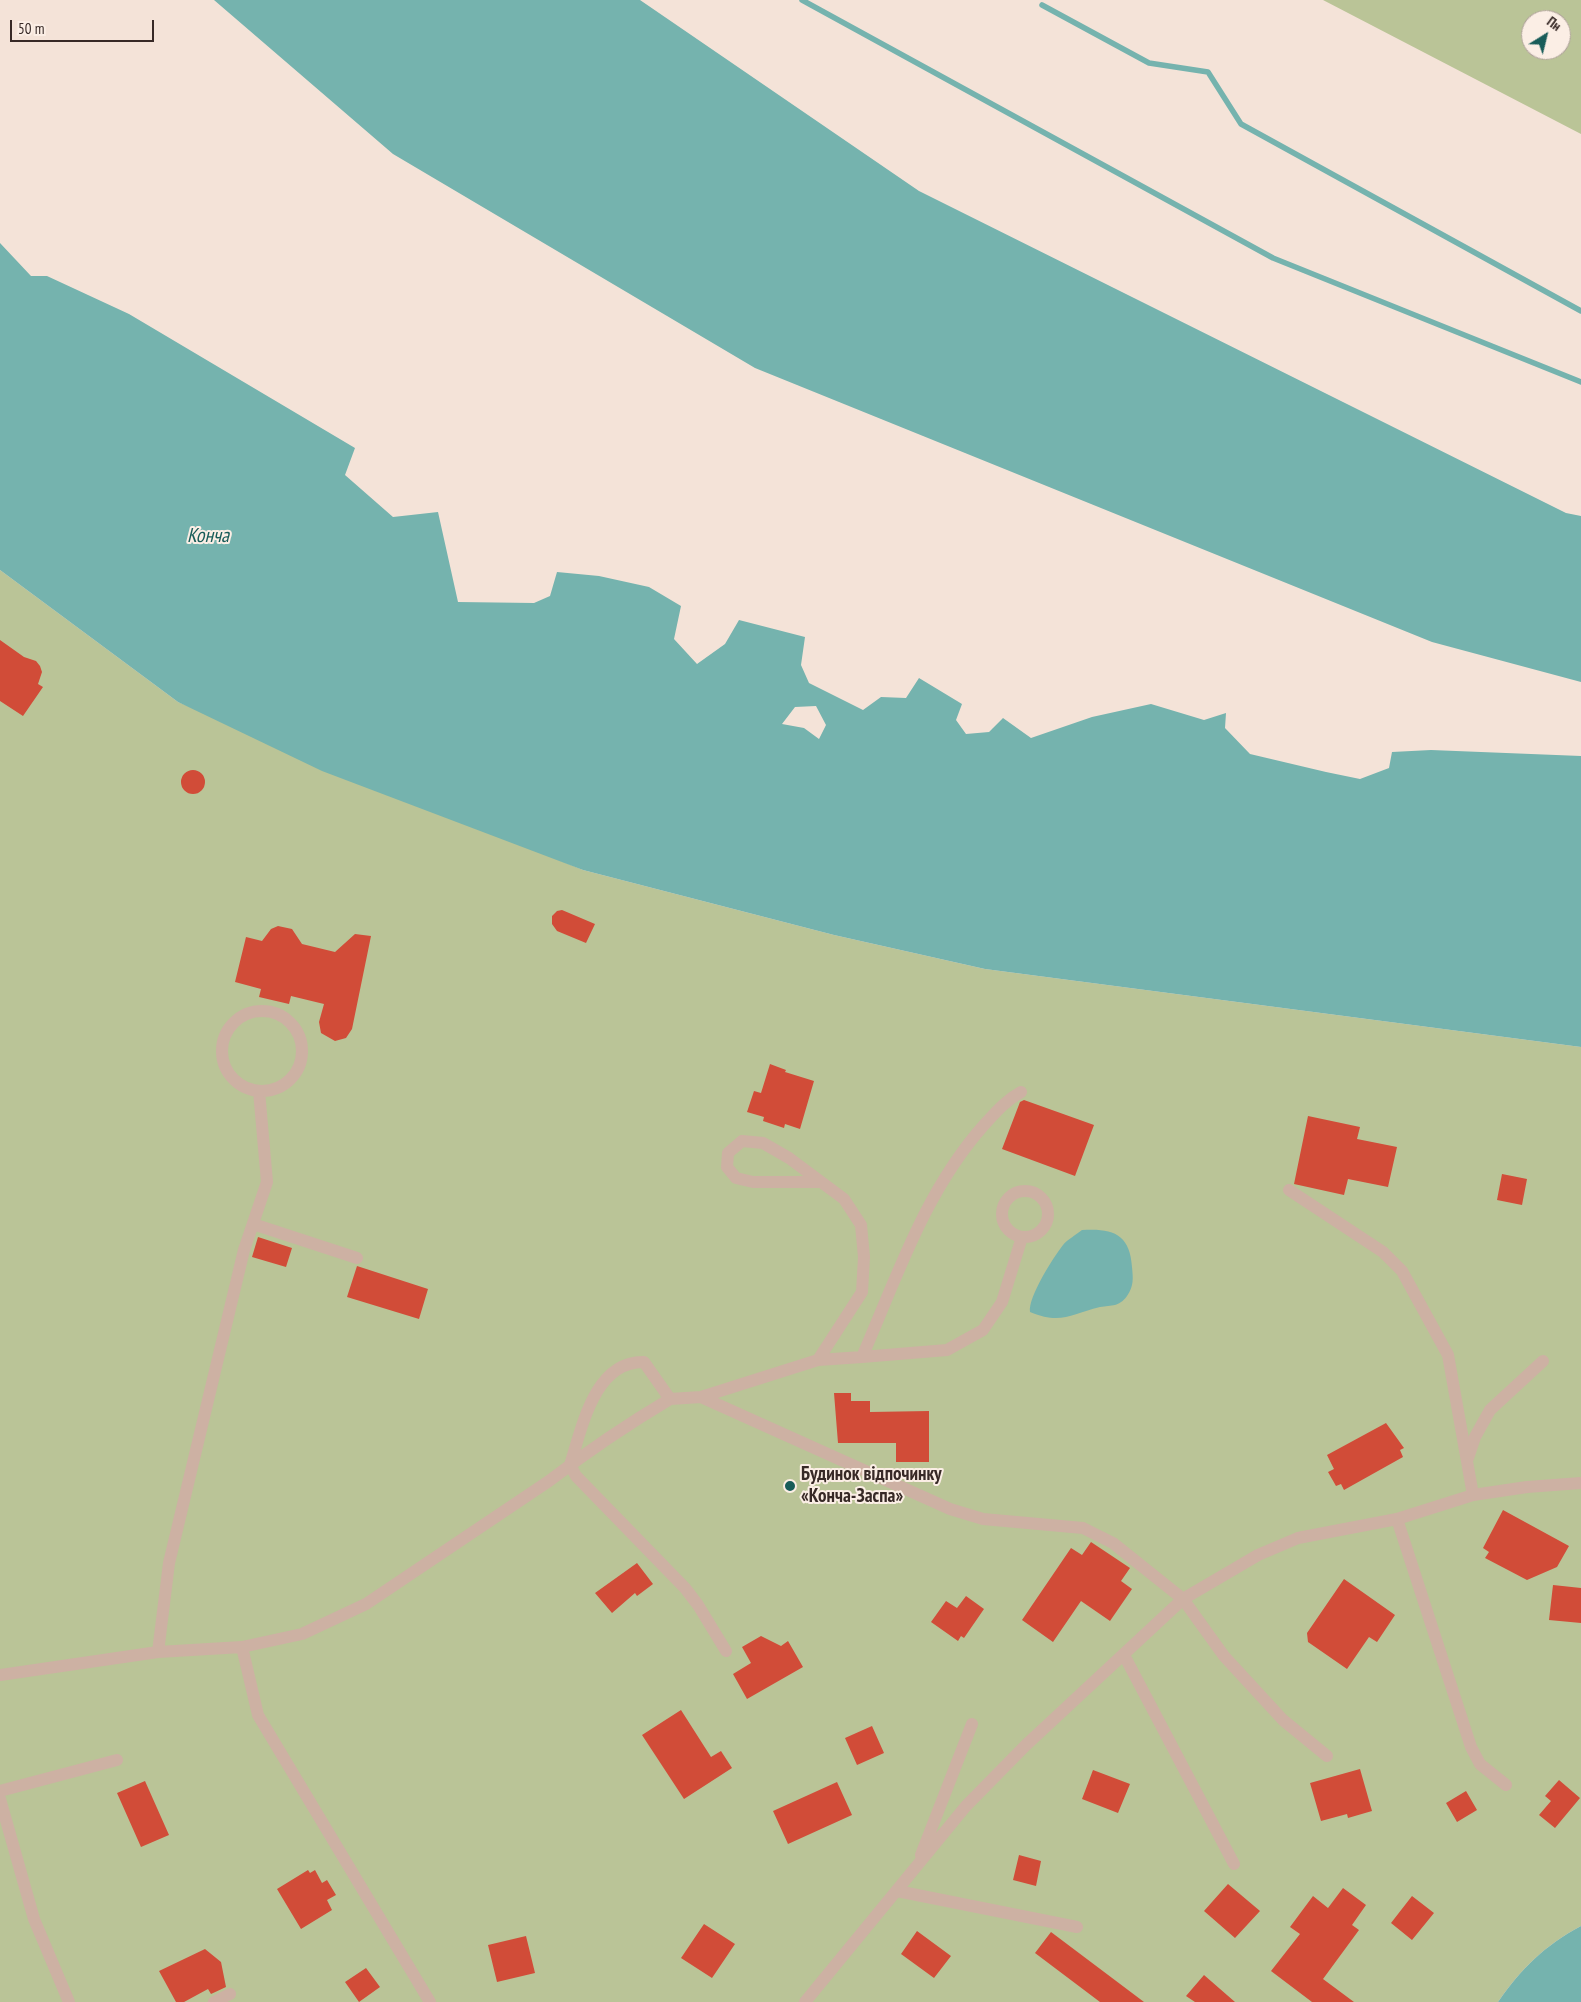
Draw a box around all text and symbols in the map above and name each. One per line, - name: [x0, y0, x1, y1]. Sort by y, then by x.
- scale bar: [12, 10, 156, 42]
- north arrow: [1521, 10, 1571, 60]
- text: Пн: [1543, 12, 1565, 35]
- text: 50 m: [18, 19, 44, 38]
- water label: Конча: [187, 524, 229, 548]
- place label: Будинок відпочинку «Конча-Заспа»: [801, 1464, 942, 1508]
- marker: Будинок відпочинку «Конча-Заспа»: [783, 1479, 797, 1493]

